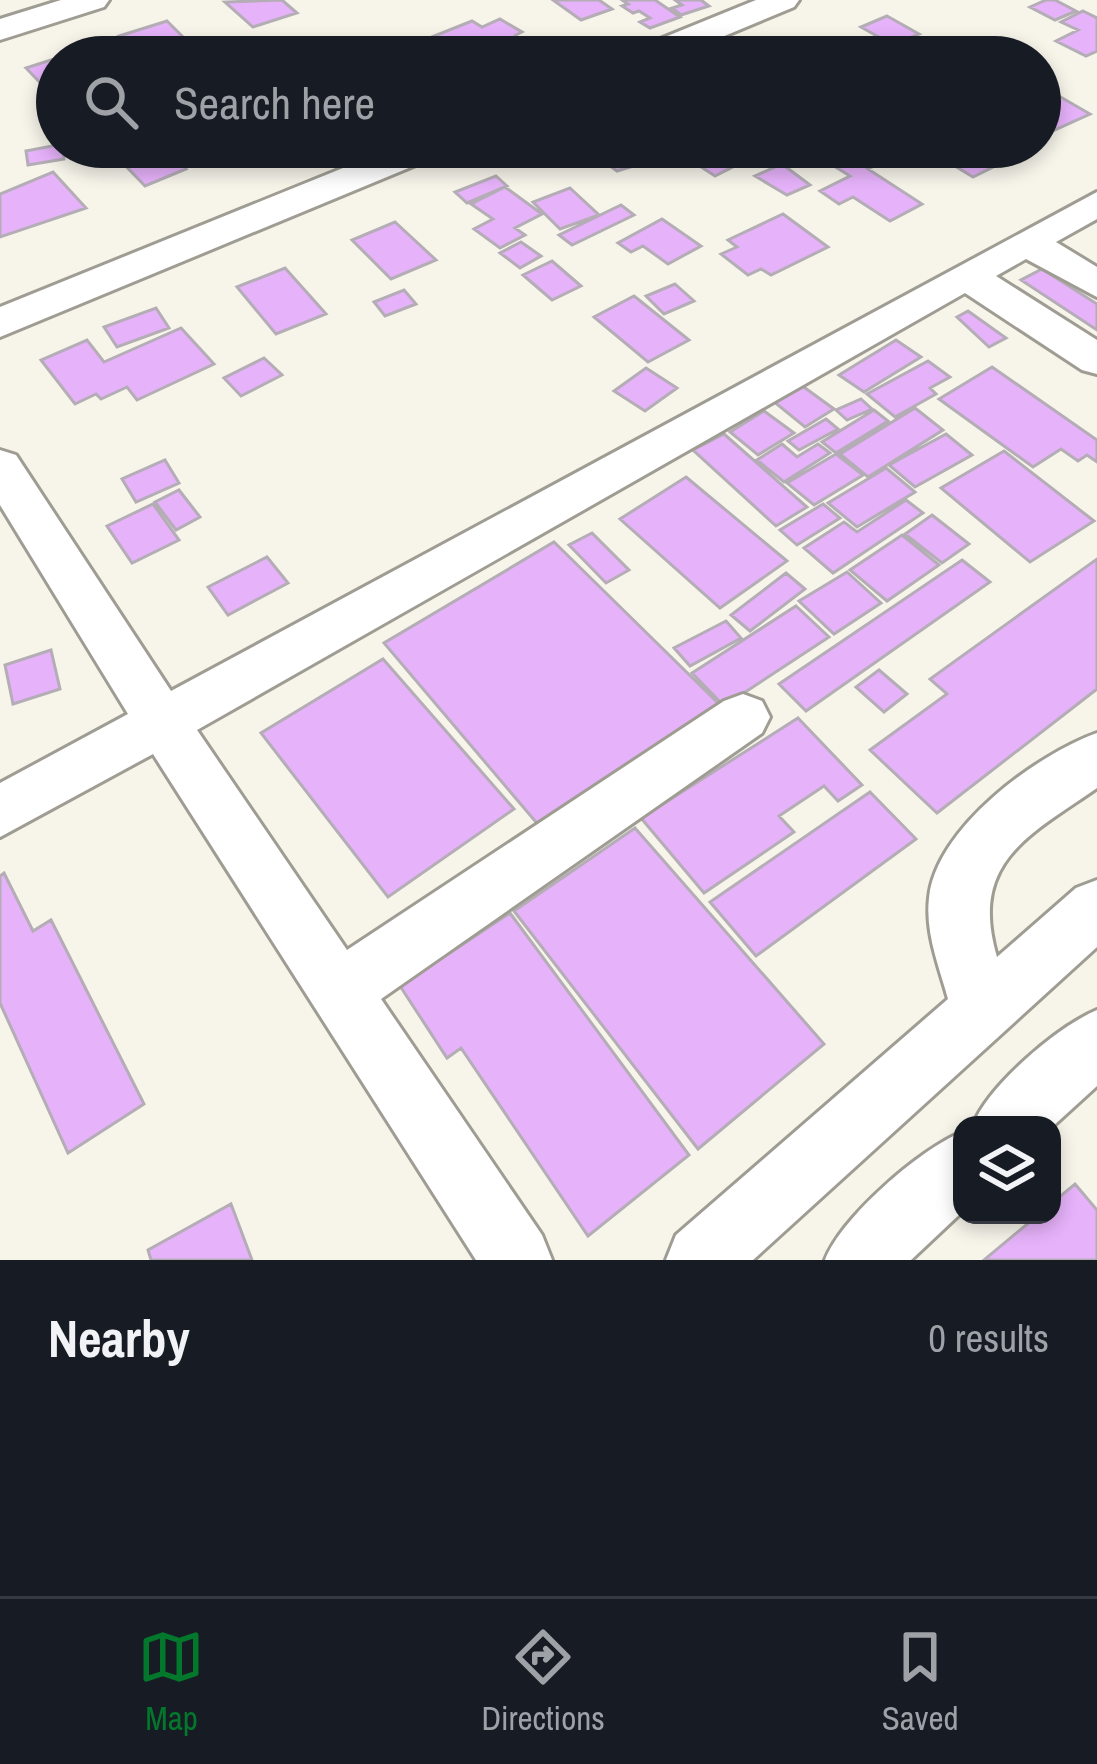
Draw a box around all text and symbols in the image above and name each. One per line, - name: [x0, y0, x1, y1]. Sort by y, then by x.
- search box: [36, 36, 1061, 168]
- icon: search: [78, 69, 144, 135]
- text: Search here: [174, 72, 375, 133]
- map controls: [953, 1116, 1061, 1224]
- button: layers: [953, 1116, 1061, 1224]
- text: Nearby: [48, 1304, 190, 1373]
- text: 0 results: [928, 1312, 1049, 1364]
- tab: Map: [138, 1624, 204, 1740]
- tab: Directions: [481, 1624, 605, 1740]
- tab: Saved: [882, 1624, 958, 1740]

